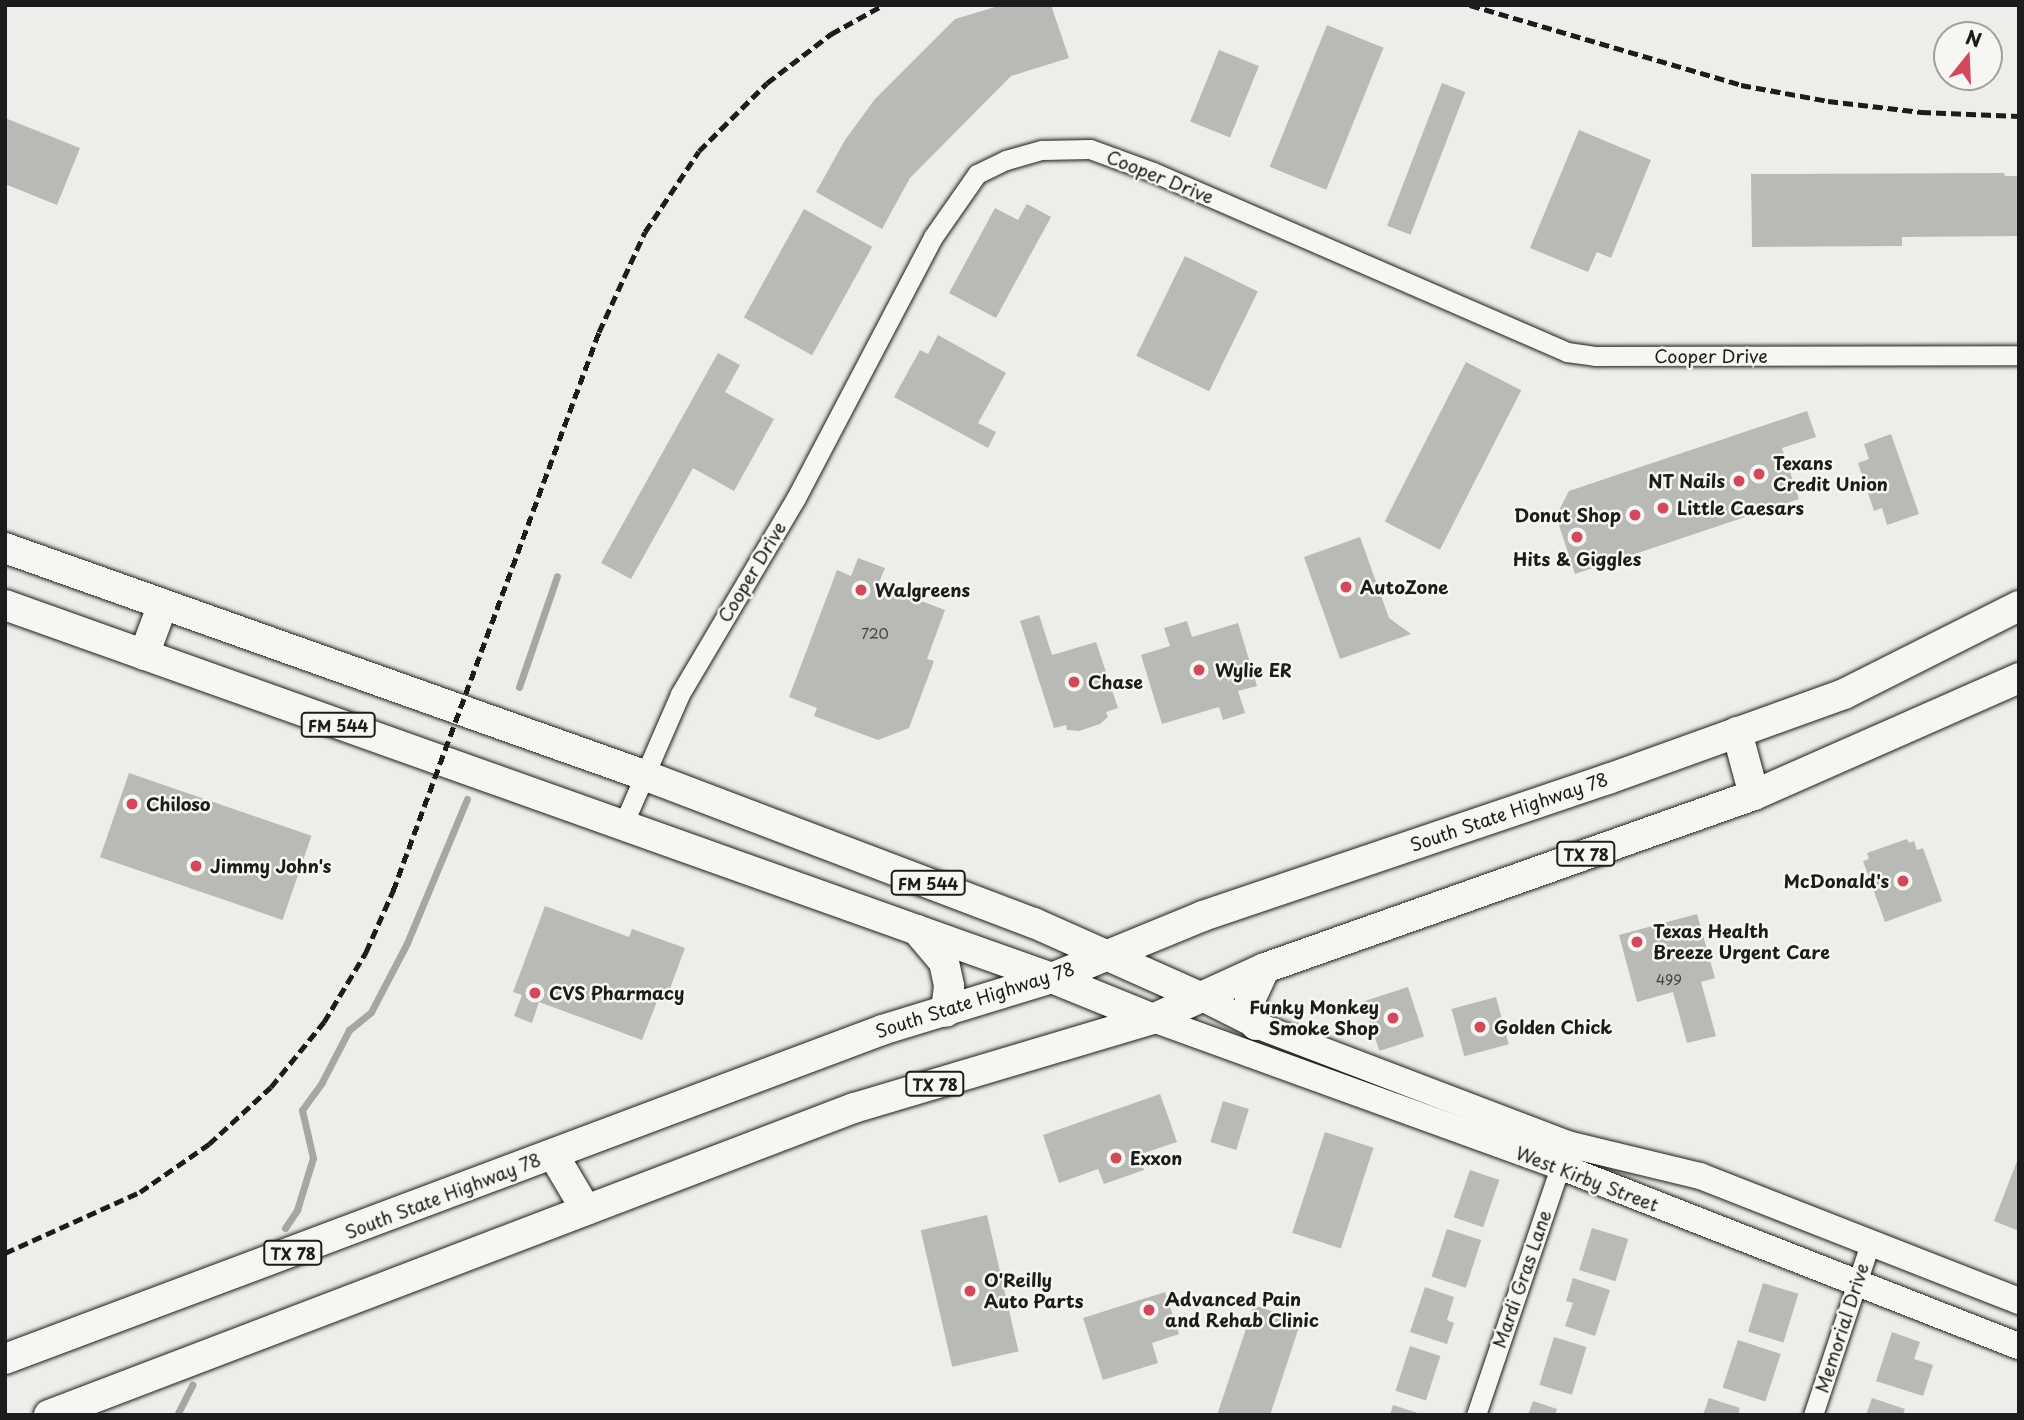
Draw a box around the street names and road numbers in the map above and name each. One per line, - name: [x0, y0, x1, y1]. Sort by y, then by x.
- street label: Cooper Drive: [1103, 146, 1217, 208]
- street label: Cooper Drive: [1654, 345, 1768, 367]
- street label: Cooper Drive: [713, 518, 791, 626]
- road number: FM 544: [300, 712, 376, 738]
- street label: South State Highway 78: [1406, 768, 1612, 856]
- road number: TX 78: [1554, 842, 1618, 866]
- road number: FM 544: [890, 870, 967, 896]
- street label: South State Highway 78: [872, 957, 1078, 1043]
- road number: TX 78: [904, 1072, 967, 1096]
- street label: West Kirby Street: [1512, 1142, 1662, 1216]
- street label: South State Highway 78: [341, 1148, 545, 1244]
- street label: Mardi Gras Lane: [1488, 1206, 1556, 1352]
- road number: TX 78: [262, 1240, 324, 1266]
- street label: Memorial Drive: [1811, 1260, 1873, 1396]

